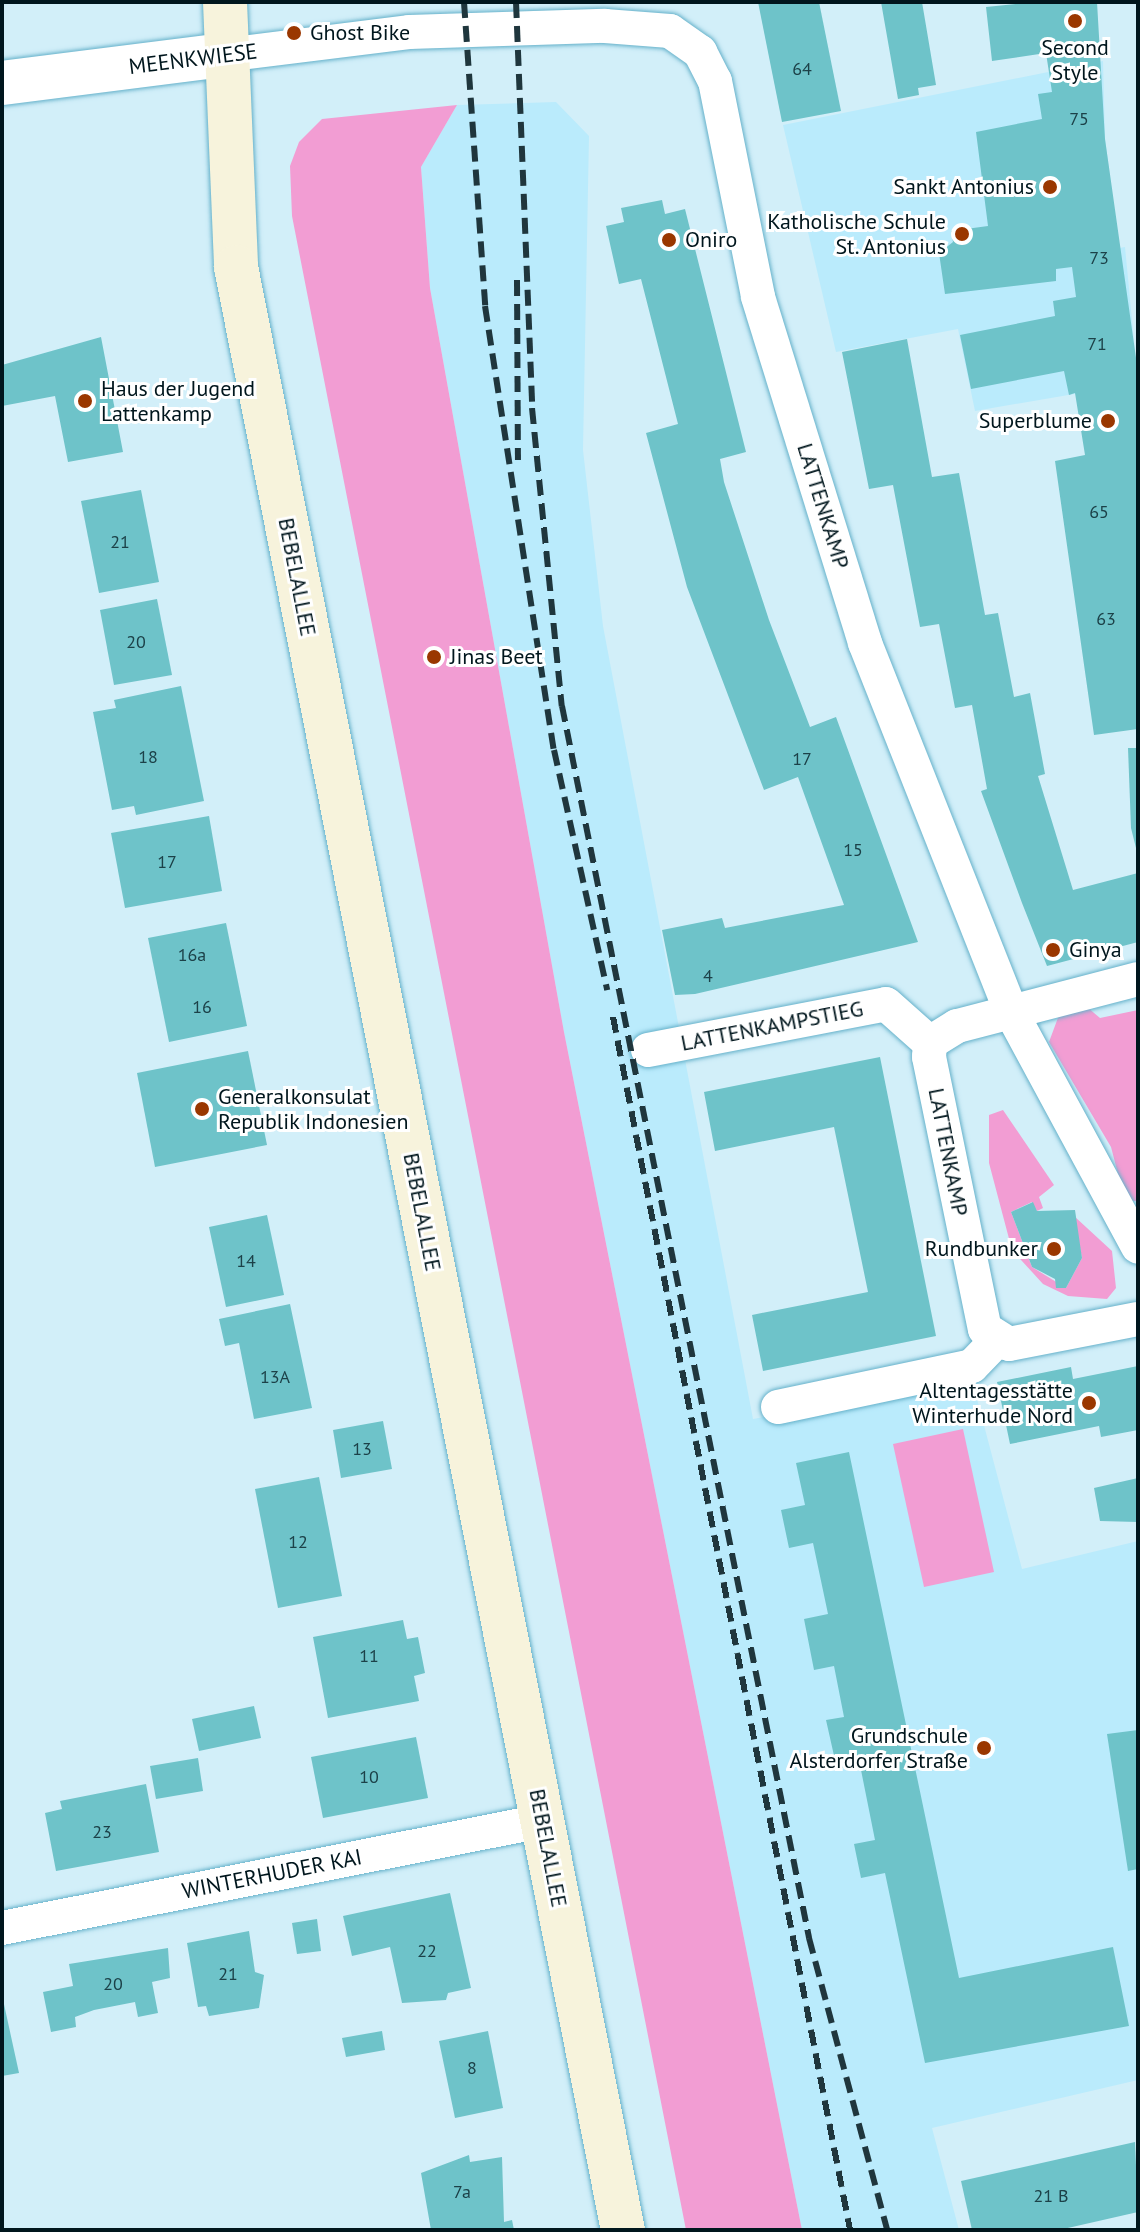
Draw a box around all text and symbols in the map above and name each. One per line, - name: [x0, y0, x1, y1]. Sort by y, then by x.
- marker: Second Style: [1066, 12, 1084, 30]
- place label: Ghost Bike: [310, 20, 410, 46]
- marker: Ghost Bike: [285, 24, 303, 42]
- place label: Second Style: [1041, 34, 1109, 86]
- street label: MEENKWIESE: [127, 38, 259, 80]
- house number: 64: [792, 58, 812, 80]
- house number: 75: [1069, 108, 1089, 130]
- place label: Sankt Antonius: [893, 174, 1034, 200]
- marker: Sankt Antonius: [1041, 178, 1059, 196]
- place label: Katholische Schule St. Antonius: [767, 208, 946, 260]
- marker: Katholische Schule St. Antonius: [953, 225, 971, 243]
- place label: Oniro: [685, 227, 737, 253]
- marker: Oniro: [660, 231, 678, 249]
- house number: 73: [1089, 247, 1109, 269]
- house number: 71: [1087, 333, 1107, 355]
- place label: Haus der Jugend Lattenkamp: [101, 375, 255, 426]
- marker: Haus der Jugend Lattenkamp: [76, 392, 94, 410]
- place label: Superblume: [979, 408, 1092, 434]
- marker: Superblume: [1099, 412, 1117, 430]
- street label: LATTENKAMP: [791, 440, 855, 572]
- house number: 65: [1089, 501, 1109, 523]
- street label: BEBELALLEE: [273, 516, 321, 638]
- house number: 21: [110, 531, 130, 553]
- house number: 63: [1096, 608, 1116, 630]
- house number: 20: [126, 631, 146, 653]
- place label: Jinas Beet: [450, 644, 543, 670]
- marker: Jinas Beet: [425, 648, 443, 666]
- house number: 18: [138, 746, 158, 768]
- house number: 17: [792, 748, 812, 770]
- house number: 15: [843, 839, 863, 861]
- house number: 17: [157, 851, 177, 873]
- place label: Ginya: [1069, 937, 1122, 963]
- marker: Ginya: [1044, 941, 1062, 959]
- house number: 16a: [178, 944, 206, 966]
- house number: 4: [703, 965, 713, 987]
- street label: LATTENKAMPSTIEG: [679, 995, 865, 1057]
- house number: 16: [192, 996, 212, 1018]
- place label: Generalkonsulat Republik Indonesien: [218, 1083, 409, 1134]
- street label: LATTENKAMP: [923, 1086, 973, 1218]
- marker: Generalkonsulat Republik Indonesien: [193, 1100, 211, 1118]
- street label: BEBELALLEE: [398, 1151, 446, 1273]
- place label: Rundbunker: [925, 1236, 1038, 1262]
- marker: Rundbunker: [1045, 1240, 1063, 1258]
- house number: 14: [236, 1250, 256, 1272]
- house number: 13A: [260, 1366, 290, 1388]
- place label: Altentagesstätte Winterhude Nord: [912, 1377, 1073, 1428]
- marker: Altentagesstätte Winterhude Nord: [1080, 1394, 1098, 1412]
- house number: 13: [352, 1438, 372, 1460]
- house number: 12: [288, 1531, 308, 1553]
- house number: 11: [359, 1645, 379, 1667]
- place label: Grundschule Alsterdorfer Straße: [789, 1722, 968, 1774]
- marker: Grundschule Alsterdorfer Straße: [975, 1739, 993, 1757]
- house number: 10: [359, 1766, 379, 1788]
- street label: BEBELALLEE: [524, 1787, 572, 1909]
- house number: 23: [92, 1821, 112, 1843]
- street label: WINTERHUDER KAI: [180, 1844, 364, 1904]
- house number: 22: [417, 1940, 437, 1962]
- house number: 21: [218, 1963, 238, 1985]
- house number: 20: [103, 1973, 123, 1995]
- house number: 8: [467, 2057, 477, 2079]
- house number: 7a: [453, 2181, 471, 2203]
- house number: 21 B: [1034, 2185, 1068, 2207]

